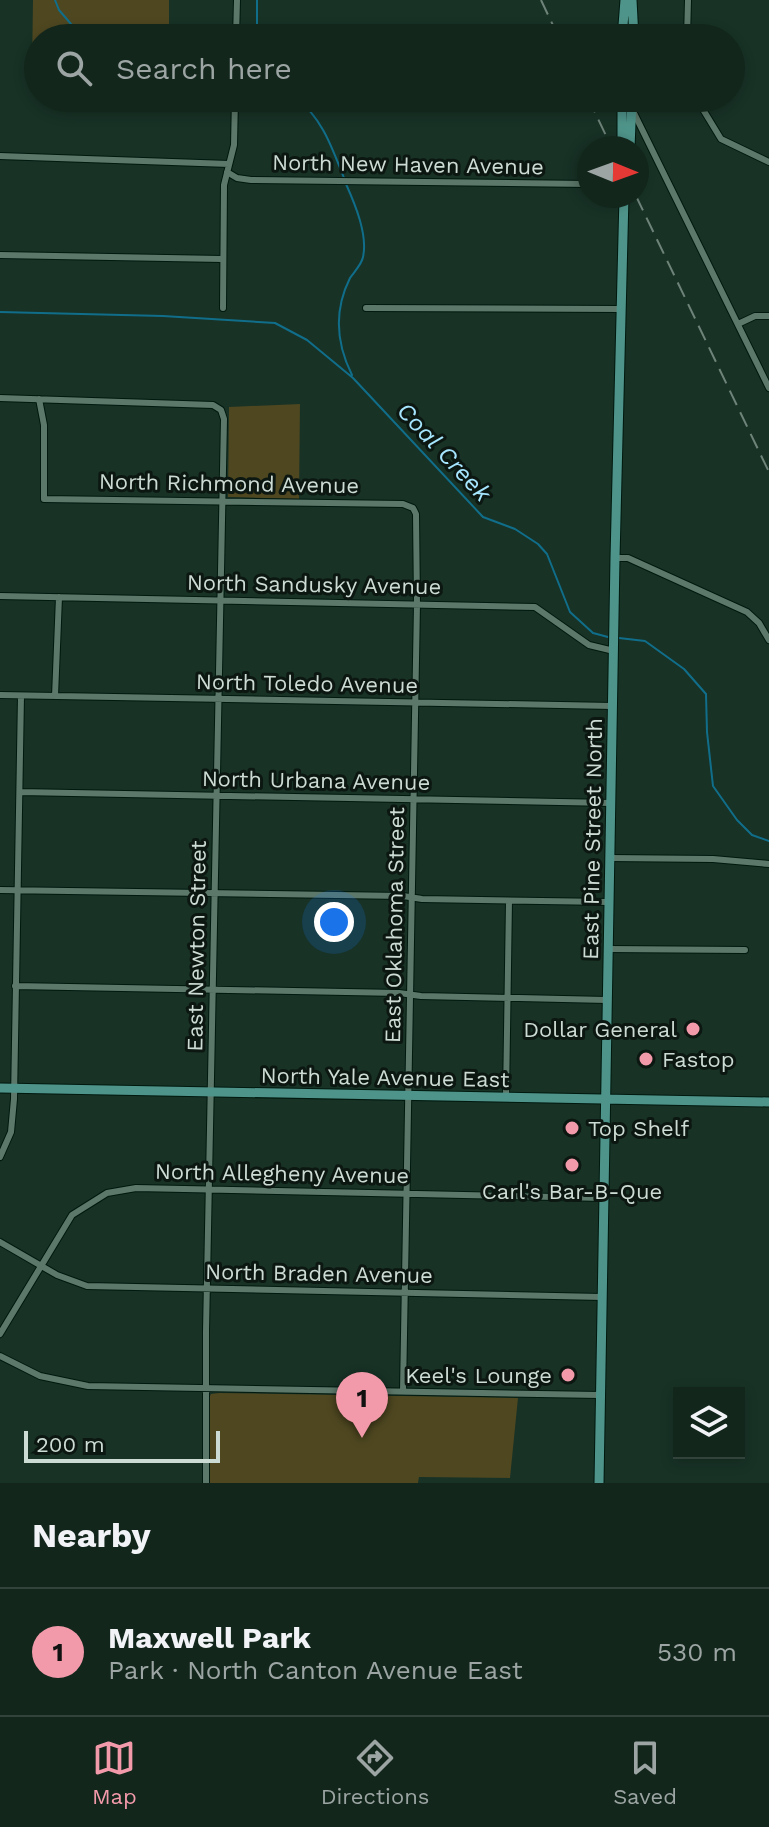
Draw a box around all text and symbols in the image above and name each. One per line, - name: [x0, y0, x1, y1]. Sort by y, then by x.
- search box: [24, 24, 745, 112]
- icon: search: [52, 46, 96, 90]
- text: Search here: [116, 51, 292, 86]
- north arrow: [577, 136, 649, 208]
- street label: North New Haven Avenue: [272, 150, 544, 179]
- water label: Coal Creek: [391, 397, 498, 508]
- street label: North Richmond Avenue: [99, 469, 359, 498]
- street label: North Sandusky Avenue: [187, 570, 441, 599]
- street label: North Toledo Avenue: [196, 669, 418, 698]
- street label: East Pine Street North: [578, 718, 607, 960]
- street label: North Urbana Avenue: [202, 766, 430, 795]
- street label: East Oklahoma Street: [380, 807, 409, 1043]
- street label: East Newton Street: [182, 840, 211, 1052]
- your location: [314, 902, 354, 942]
- place label: Dollar General: [523, 1017, 677, 1042]
- marker: Dollar General: [684, 1020, 702, 1038]
- place label: Fastop: [662, 1047, 735, 1072]
- marker: Fastop: [637, 1050, 655, 1068]
- street label: North Yale Avenue East: [260, 1063, 510, 1092]
- place label: Top Shelf: [588, 1116, 690, 1141]
- marker: Top Shelf: [563, 1119, 581, 1137]
- marker: Carl's Bar-B-Que: [563, 1156, 581, 1174]
- street label: North Allegheny Avenue: [155, 1159, 409, 1188]
- place label: Carl's Bar-B-Que: [482, 1179, 662, 1204]
- street label: North Braden Avenue: [205, 1259, 433, 1288]
- place label: Keel's Lounge: [405, 1363, 552, 1388]
- marker: Keel's Lounge: [559, 1366, 577, 1384]
- pin: 1: [336, 1372, 388, 1438]
- map controls: [673, 1387, 745, 1459]
- button: layers: [673, 1387, 745, 1459]
- scale bar: [24, 1427, 220, 1463]
- text: 200 m: [36, 1432, 105, 1457]
- text: Nearby: [32, 1515, 151, 1555]
- text: Maxwell Park: [108, 1620, 311, 1655]
- text: 1: [52, 1637, 64, 1667]
- text: 530 m: [657, 1637, 737, 1667]
- text: Park · North Canton Avenue East: [108, 1655, 523, 1685]
- tab: Map: [92, 1736, 137, 1809]
- tab: Directions: [321, 1736, 429, 1809]
- tab: Saved: [613, 1736, 677, 1809]

